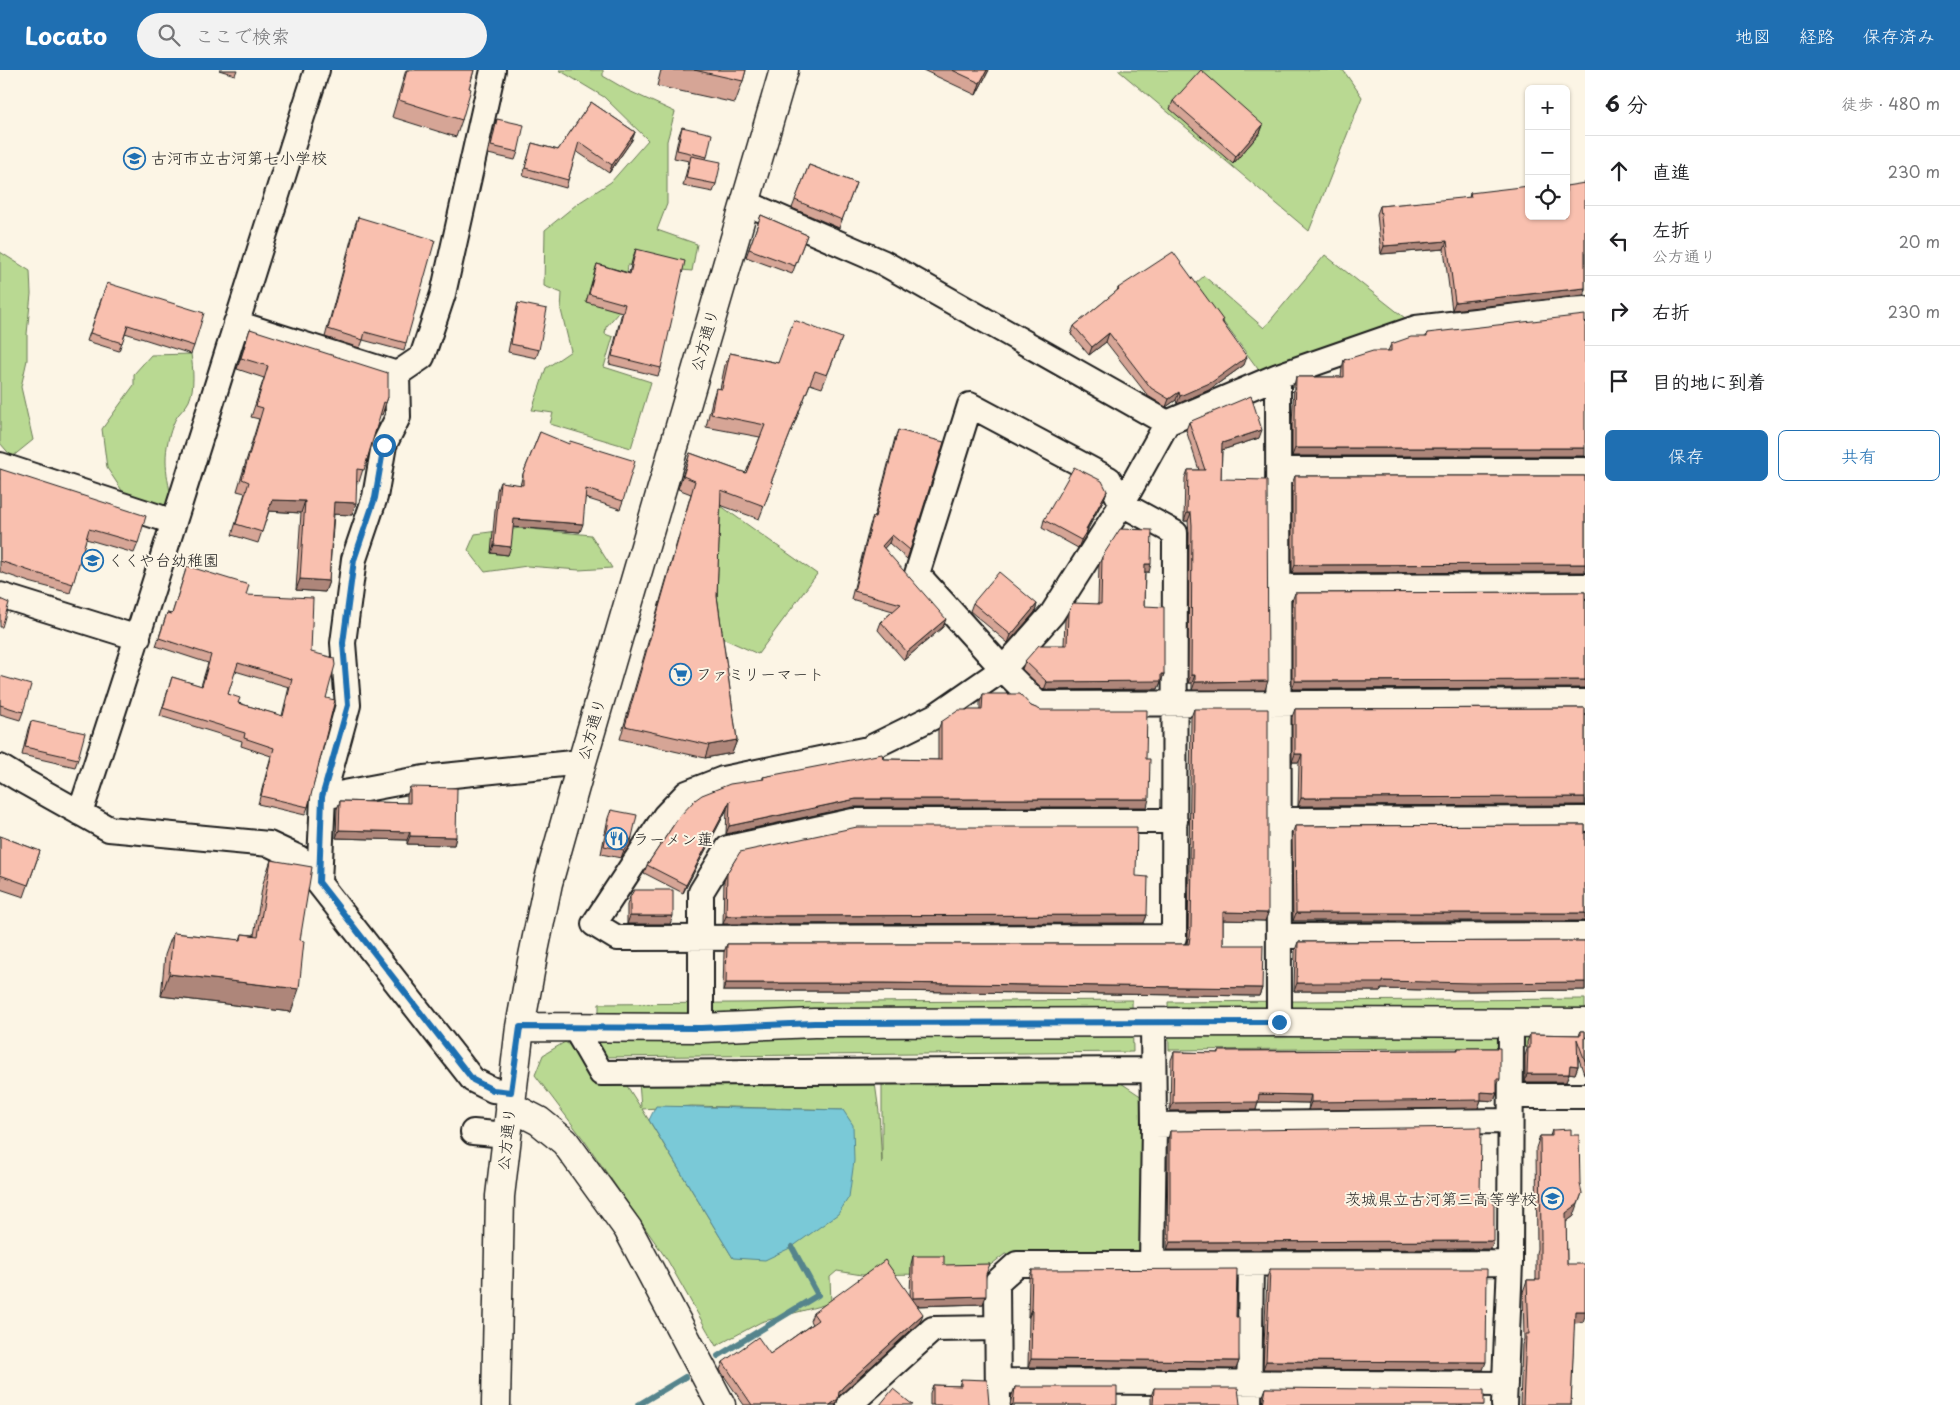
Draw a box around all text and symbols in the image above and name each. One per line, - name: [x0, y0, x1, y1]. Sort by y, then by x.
- search box: [137, 13, 487, 58]
- text: Locato: [25, 17, 107, 53]
- icon: search: [155, 21, 183, 49]
- text: ここで検索: [195, 21, 290, 49]
- text: 地図: [1735, 22, 1771, 49]
- text: 経路: [1799, 22, 1835, 49]
- text: 保存済み: [1863, 22, 1935, 49]
- map controls: [1525, 85, 1570, 220]
- button: +: [1525, 85, 1570, 130]
- text: 6 分: [1605, 87, 1648, 119]
- text: 徒歩 · 480 m: [1842, 91, 1940, 115]
- button: −: [1525, 130, 1570, 175]
- place label: 古河市立古河第七小学校: [151, 145, 327, 169]
- school or university icon: 古河市立古河第七小学校: [123, 146, 147, 170]
- icon: ahead: [1605, 157, 1633, 185]
- text: 直進: [1652, 157, 1690, 185]
- text: 230 m: [1888, 159, 1940, 183]
- button: locate: [1525, 175, 1570, 220]
- text: 左折: [1652, 215, 1690, 243]
- icon: left: [1605, 227, 1633, 255]
- text: 20 m: [1899, 229, 1940, 253]
- text: 公方通り: [1652, 243, 1716, 267]
- icon: right: [1605, 297, 1633, 325]
- text: 右折: [1652, 297, 1690, 325]
- text: 230 m: [1888, 299, 1940, 323]
- street label: 公方通り: [683, 306, 723, 374]
- icon: arrive: [1605, 367, 1633, 395]
- text: 目的地に到着: [1652, 367, 1766, 395]
- button: 保存: [1605, 430, 1768, 481]
- button: 共有: [1778, 430, 1940, 481]
- route start: [373, 434, 396, 457]
- place label: くくや台幼稚園: [108, 547, 219, 571]
- school or university icon: くくや台幼稚園: [80, 548, 104, 572]
- place label: ファミリーマート: [696, 661, 824, 685]
- supermarket icon: ファミリーマート: [668, 662, 692, 686]
- street label: 公方通り: [570, 695, 610, 763]
- place label: ラーメン蓮: [633, 826, 713, 850]
- restaurant icon: ラーメン蓮: [605, 827, 629, 851]
- route end: [1268, 1011, 1291, 1034]
- street label: 公方通り: [490, 1106, 520, 1172]
- place label: 茨城県立古河第三高等学校: [1345, 1186, 1537, 1210]
- school or university icon: 茨城県立古河第三高等学校: [1541, 1187, 1565, 1211]

